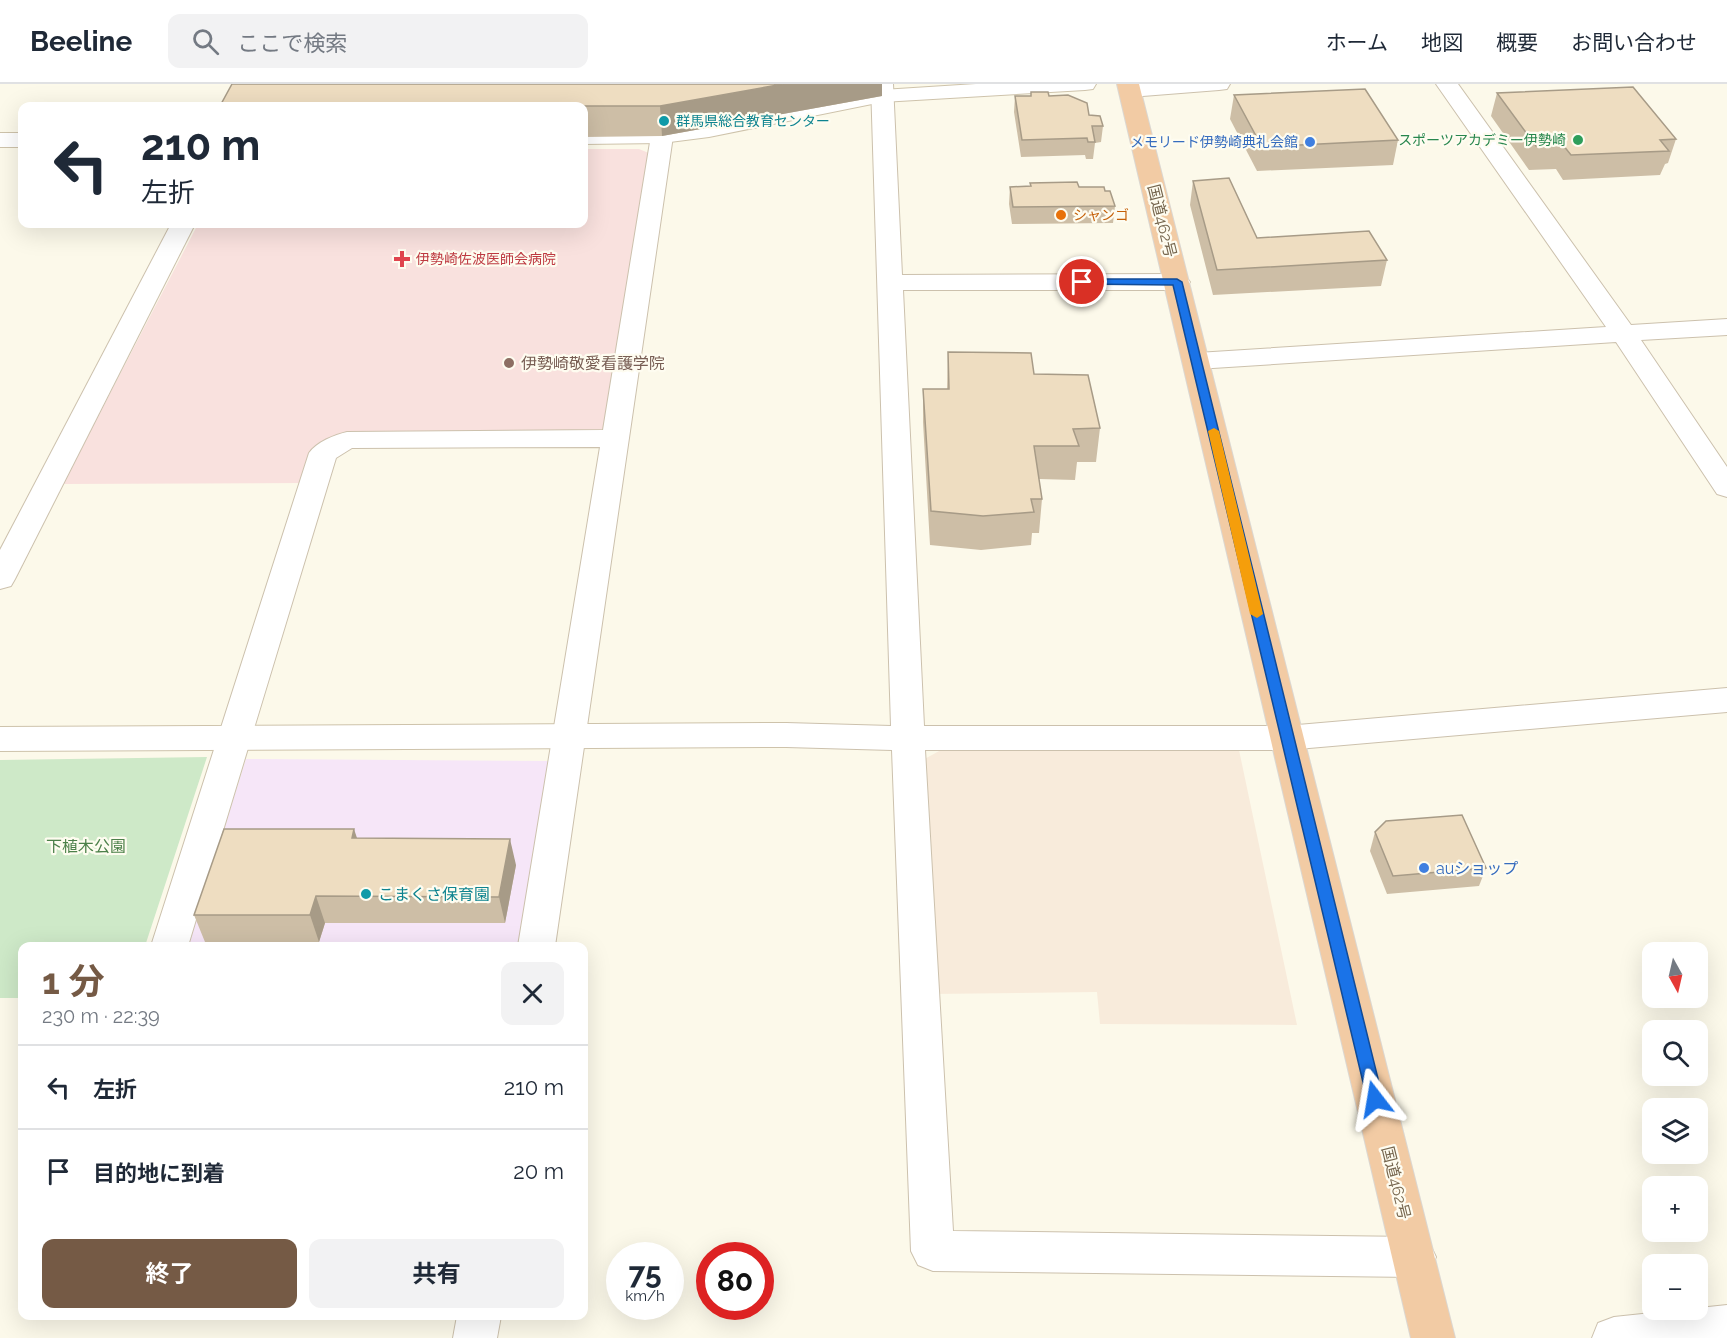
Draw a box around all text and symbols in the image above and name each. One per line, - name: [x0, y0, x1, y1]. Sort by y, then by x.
- search box: [168, 14, 588, 68]
- text: Beeline: [30, 25, 132, 58]
- icon: search: [189, 25, 222, 58]
- text: ここで検索: [237, 30, 347, 56]
- text: ホーム: [1326, 30, 1388, 55]
- text: 地図: [1421, 30, 1463, 55]
- text: 概要: [1496, 30, 1538, 55]
- text: お問い合わせ: [1571, 30, 1697, 55]
- place label: 群馬県総合教育センター: [676, 113, 830, 129]
- marker: 群馬県総合教育センター: [657, 114, 671, 128]
- text: 210 m: [141, 121, 260, 170]
- icon: left: [42, 126, 120, 204]
- place label: スポーツアカデミー伊勢崎: [1398, 132, 1566, 148]
- marker: スポーツアカデミー伊勢崎: [1571, 133, 1585, 147]
- place label: メモリード伊勢崎典礼会館: [1130, 134, 1298, 150]
- marker: メモリード伊勢崎典礼会館: [1303, 135, 1317, 149]
- text: 左折: [141, 177, 195, 208]
- street label: 国道462号: [1144, 182, 1180, 260]
- place label: シャンゴ: [1073, 207, 1129, 223]
- marker: シャンゴ: [1054, 208, 1068, 222]
- marker: 伊勢崎佐波医師会病院: [393, 250, 411, 268]
- place label: 伊勢崎佐波医師会病院: [416, 251, 556, 267]
- pin: [1056, 256, 1107, 307]
- icon: arrive: [1065, 265, 1098, 298]
- place label: 伊勢崎敬愛看護学院: [521, 354, 665, 373]
- marker: 伊勢崎敬愛看護学院: [502, 356, 516, 370]
- park label: 下植木公園: [46, 837, 126, 856]
- place label: auショップ: [1436, 859, 1518, 878]
- marker: auショップ: [1417, 861, 1431, 875]
- place label: こまくさ保育園: [378, 885, 490, 904]
- marker: こまくさ保育園: [359, 887, 373, 901]
- north arrow: [1642, 942, 1708, 1008]
- map controls: [1642, 942, 1708, 1320]
- text: 1 分: [42, 960, 104, 1002]
- button: close: [501, 962, 564, 1025]
- text: 230 m · 22:39: [42, 1004, 160, 1028]
- button: search: [1642, 1020, 1708, 1086]
- position arrow: [1343, 1067, 1407, 1131]
- icon: left: [42, 1071, 75, 1104]
- text: 210 m: [504, 1074, 564, 1100]
- text: 左折: [93, 1076, 137, 1102]
- button: layers: [1642, 1098, 1708, 1164]
- street label: 国道462号: [1378, 1144, 1414, 1222]
- icon: arrive: [42, 1155, 75, 1188]
- text: 20 m: [513, 1158, 564, 1184]
- text: 目的地に到着: [93, 1160, 225, 1186]
- button: +: [1642, 1176, 1708, 1242]
- button: 終了: [42, 1239, 297, 1308]
- button: 共有: [309, 1239, 564, 1308]
- speed limit sign: 80: [696, 1242, 774, 1320]
- button: −: [1642, 1254, 1708, 1320]
- text: 75: [628, 1256, 662, 1291]
- text: km/h: [625, 1287, 665, 1305]

